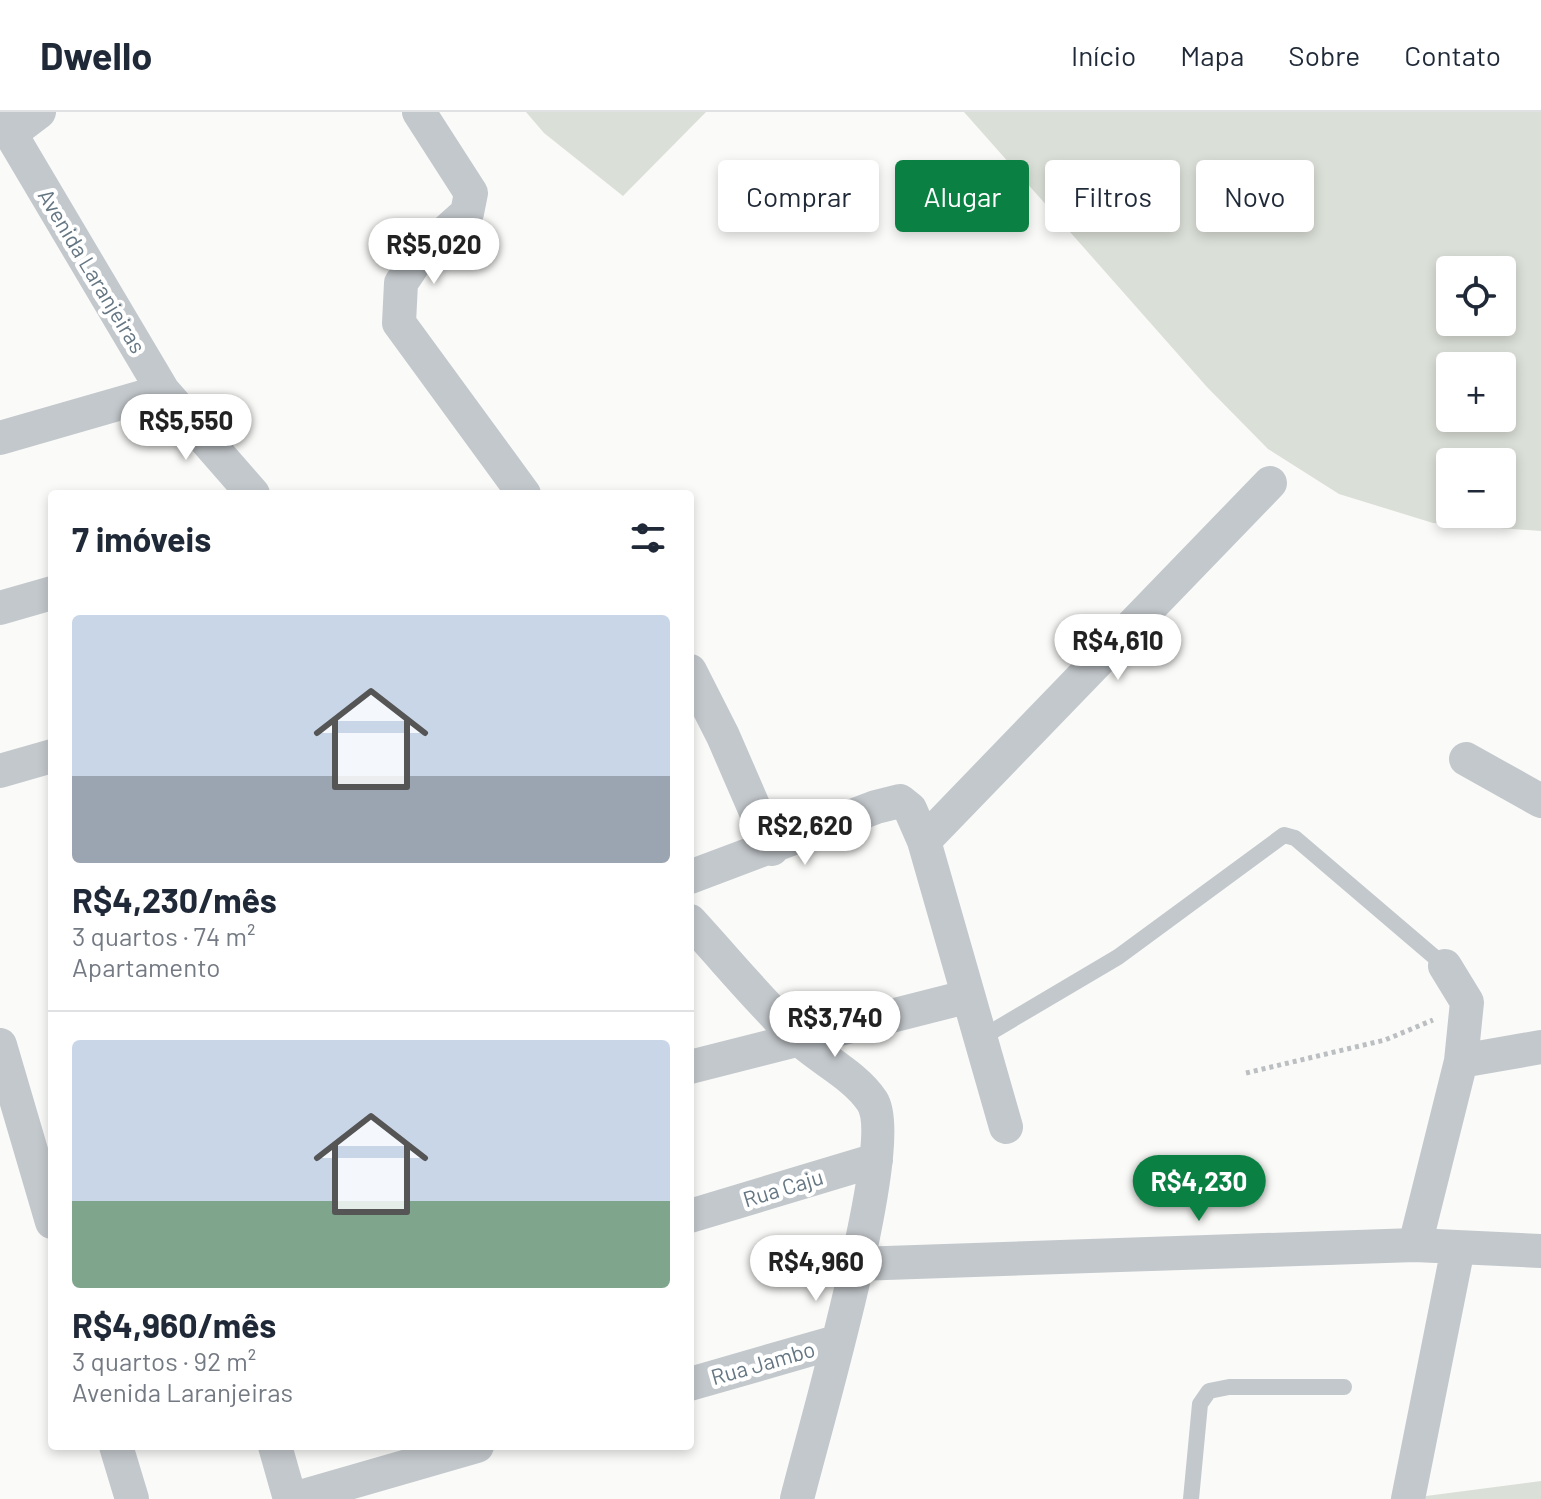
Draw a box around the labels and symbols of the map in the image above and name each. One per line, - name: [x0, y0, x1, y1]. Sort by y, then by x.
- street label: Avenida Laranjeiras: [34, 184, 152, 357]
- pin: R$5,020: [360, 218, 508, 286]
- pin: R$5,550: [112, 394, 260, 462]
- pin: R$4,610: [1044, 614, 1192, 682]
- pin: R$2,620: [731, 799, 879, 867]
- pin: R$3,740: [761, 991, 909, 1059]
- pin: R$4,230: [1125, 1155, 1273, 1223]
- street label: Rua Caju: [739, 1163, 826, 1212]
- pin: R$4,960: [742, 1235, 890, 1303]
- street label: Rua Jambo: [708, 1335, 818, 1389]

